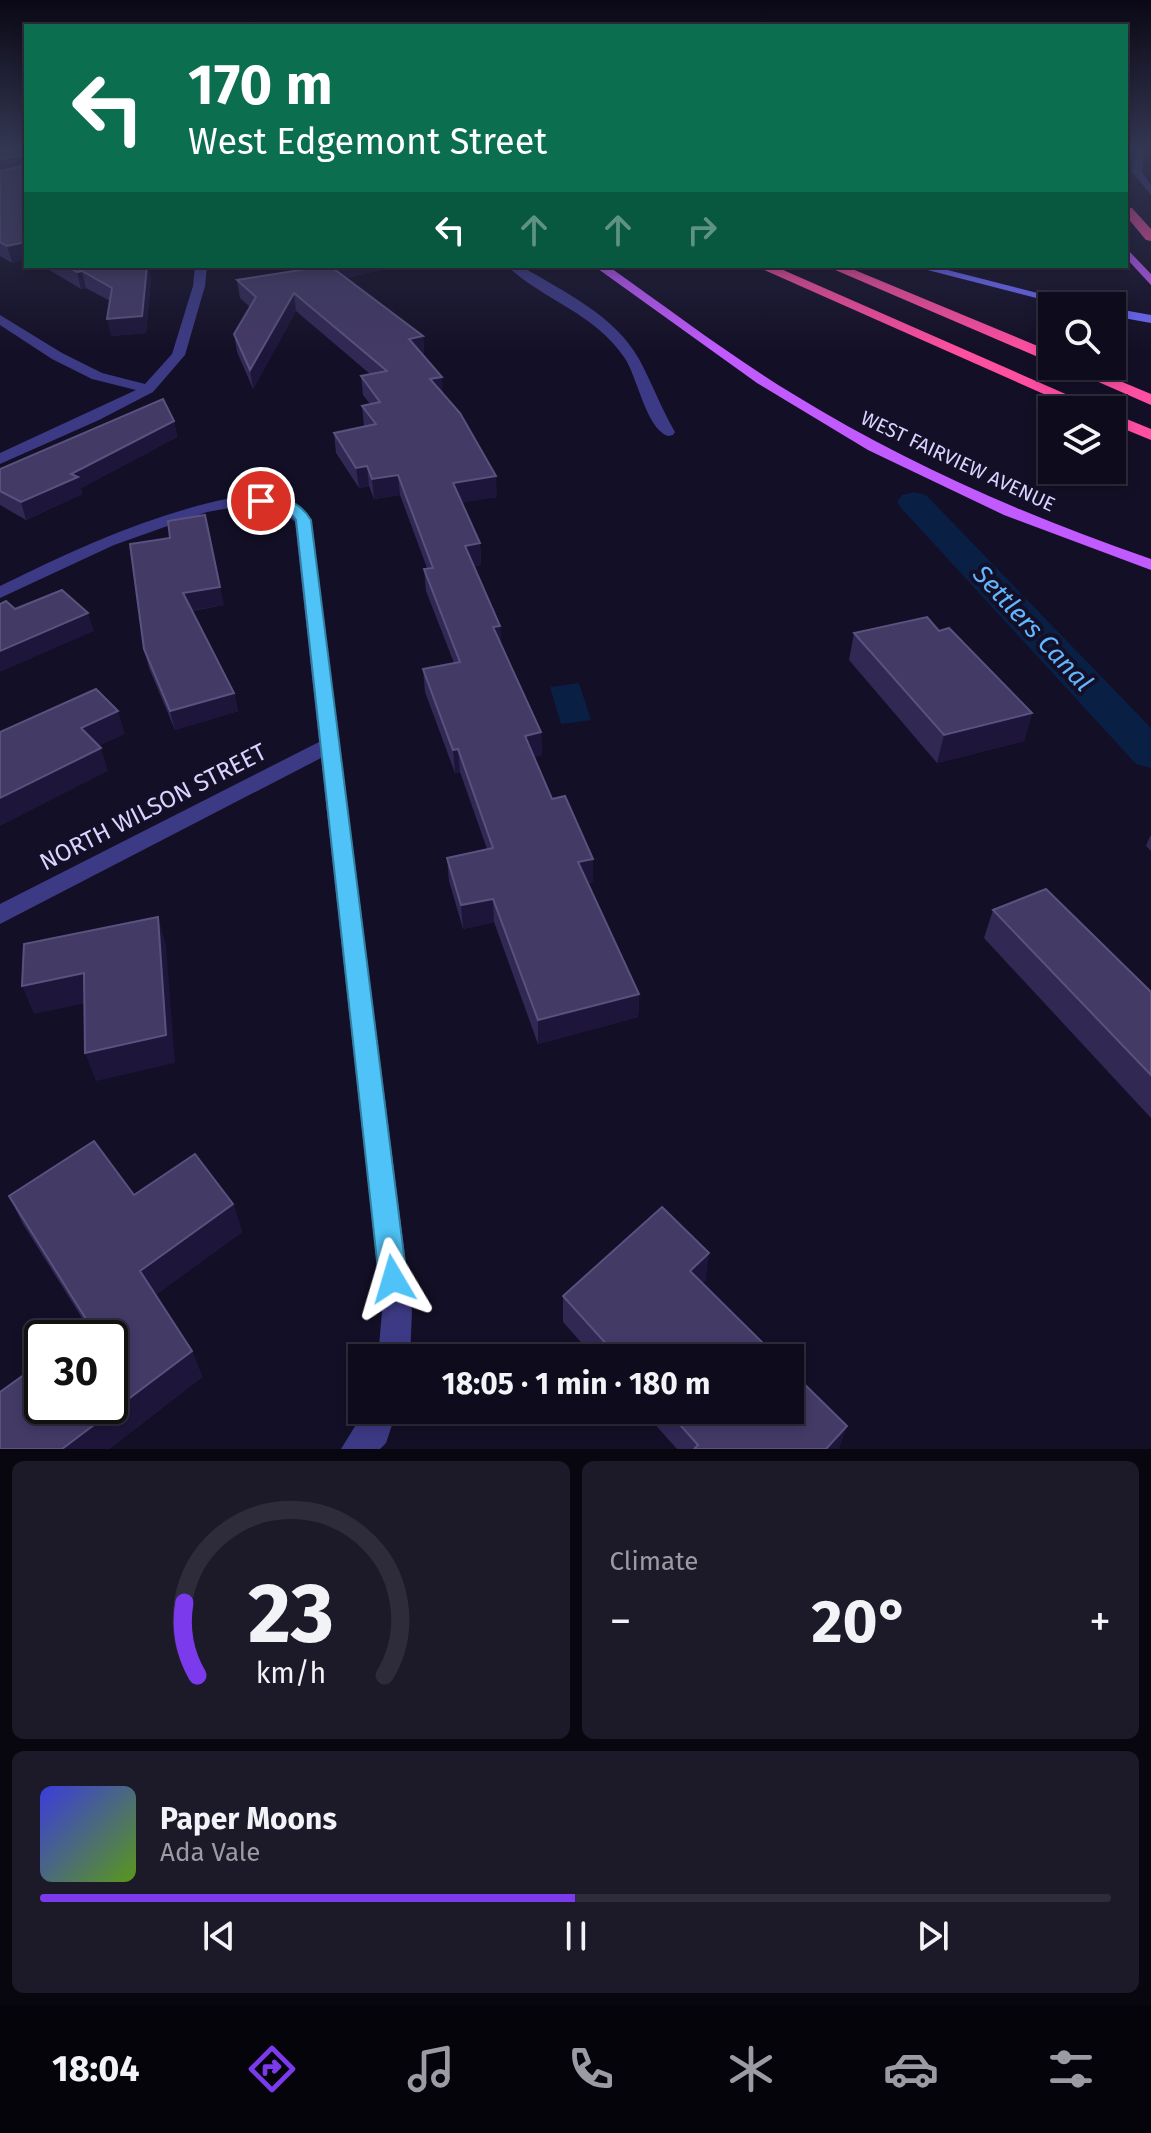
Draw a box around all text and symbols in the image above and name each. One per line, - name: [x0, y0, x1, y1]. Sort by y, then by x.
- text: 170 m: [188, 52, 333, 119]
- icon: left: [56, 56, 160, 160]
- text: West Edgemont Street: [188, 120, 547, 164]
- icon: left: [428, 208, 472, 252]
- icon: ahead: [512, 208, 556, 252]
- icon: ahead: [596, 208, 640, 252]
- icon: right: [680, 208, 724, 252]
- map controls: [1038, 292, 1126, 484]
- button: search: [1038, 292, 1126, 380]
- button: layers: [1038, 396, 1126, 484]
- street label: WEST FAIRVIEW AVENUE: [857, 405, 1059, 517]
- pin: [227, 467, 295, 535]
- icon: arrive: [239, 479, 283, 523]
- water label: Settlers Canal: [966, 558, 1099, 698]
- street label: NORTH WILSON STREET: [35, 737, 272, 876]
- position arrow: [351, 1237, 435, 1321]
- speed limit sign: 30: [24, 1320, 128, 1424]
- text: 18:05 · 1 min · 180 m: [442, 1366, 710, 1402]
- text: Climate: [610, 1546, 698, 1577]
- text: 23: [248, 1564, 334, 1664]
- text: 20°: [812, 1586, 909, 1658]
- text: −: [610, 1595, 632, 1648]
- text: +: [1089, 1595, 1111, 1648]
- text: km/h: [255, 1656, 326, 1691]
- text: Paper Moons: [160, 1801, 337, 1837]
- text: Ada Vale: [160, 1837, 260, 1868]
- icon: previous: [197, 1914, 241, 1958]
- icon: pause: [554, 1914, 598, 1958]
- icon: next: [911, 1914, 955, 1958]
- icon: directions: [244, 2041, 300, 2097]
- icon: music: [403, 2041, 459, 2097]
- icon: phone: [563, 2041, 619, 2097]
- icon: climate: [723, 2041, 779, 2097]
- icon: car: [883, 2041, 939, 2097]
- icon: filters: [1043, 2041, 1099, 2097]
- text: 18:04: [52, 2047, 140, 2091]

